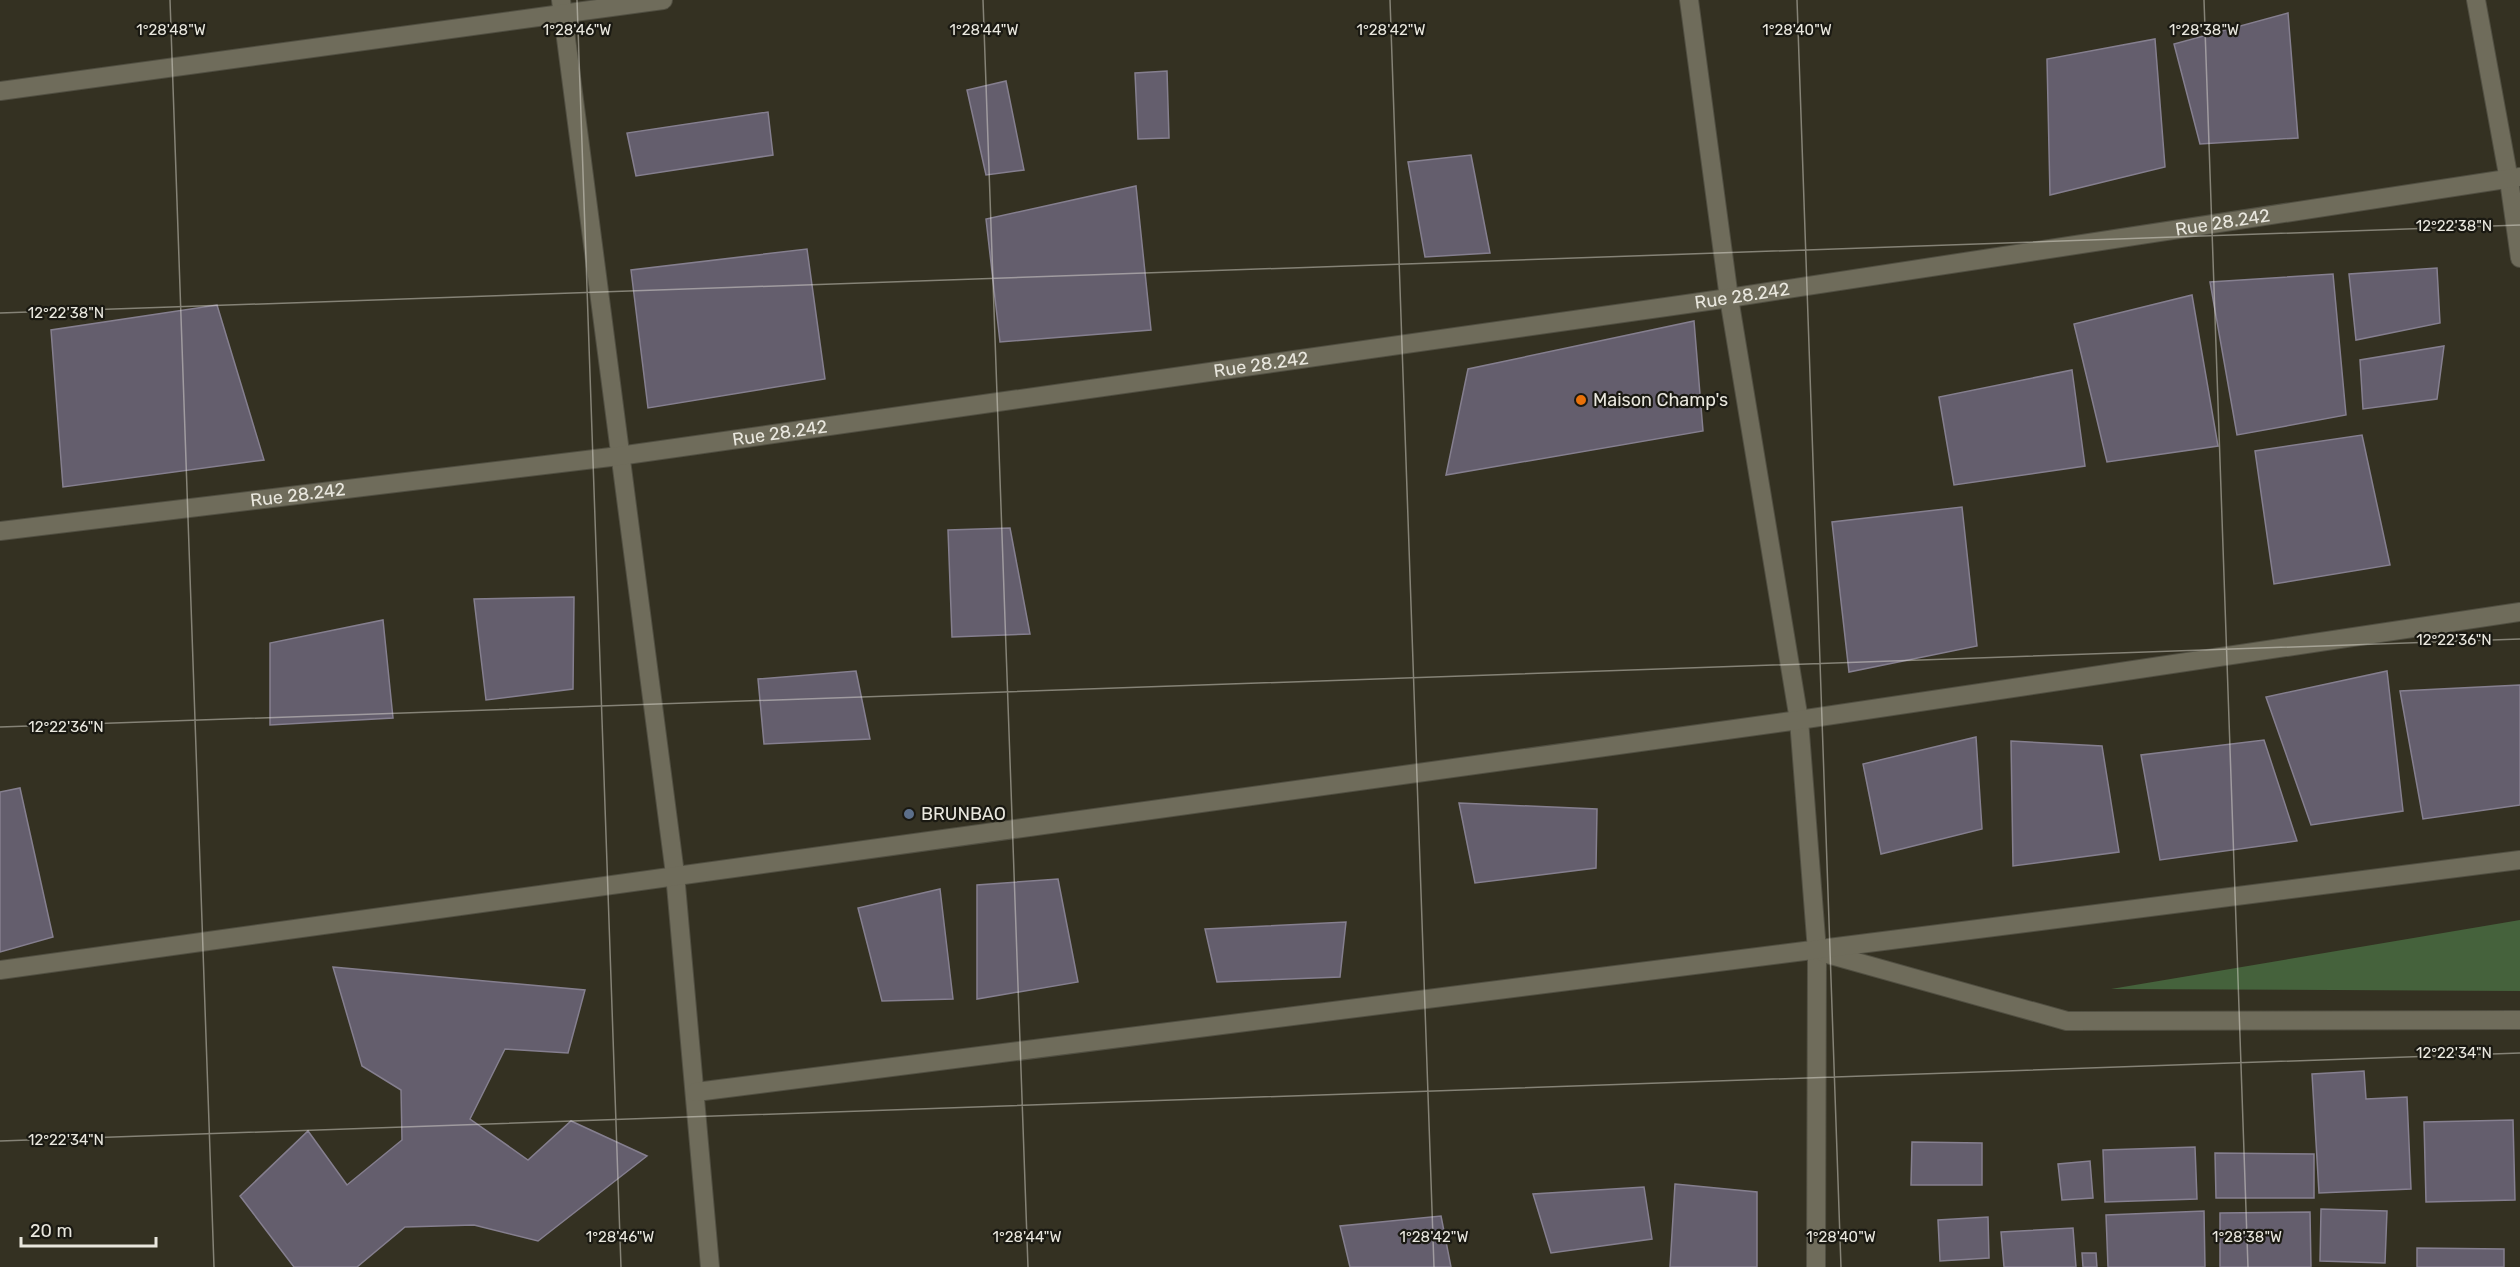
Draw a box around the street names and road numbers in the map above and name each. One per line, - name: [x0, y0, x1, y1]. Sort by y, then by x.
- street label: Rue 28.242: [2174, 204, 2272, 241]
- street label: Rue 28.242: [1693, 278, 1791, 314]
- street label: Rue 28.242: [1212, 347, 1310, 382]
- street label: Rue 28.242: [731, 415, 829, 451]
- street label: Rue 28.242: [249, 478, 347, 512]

